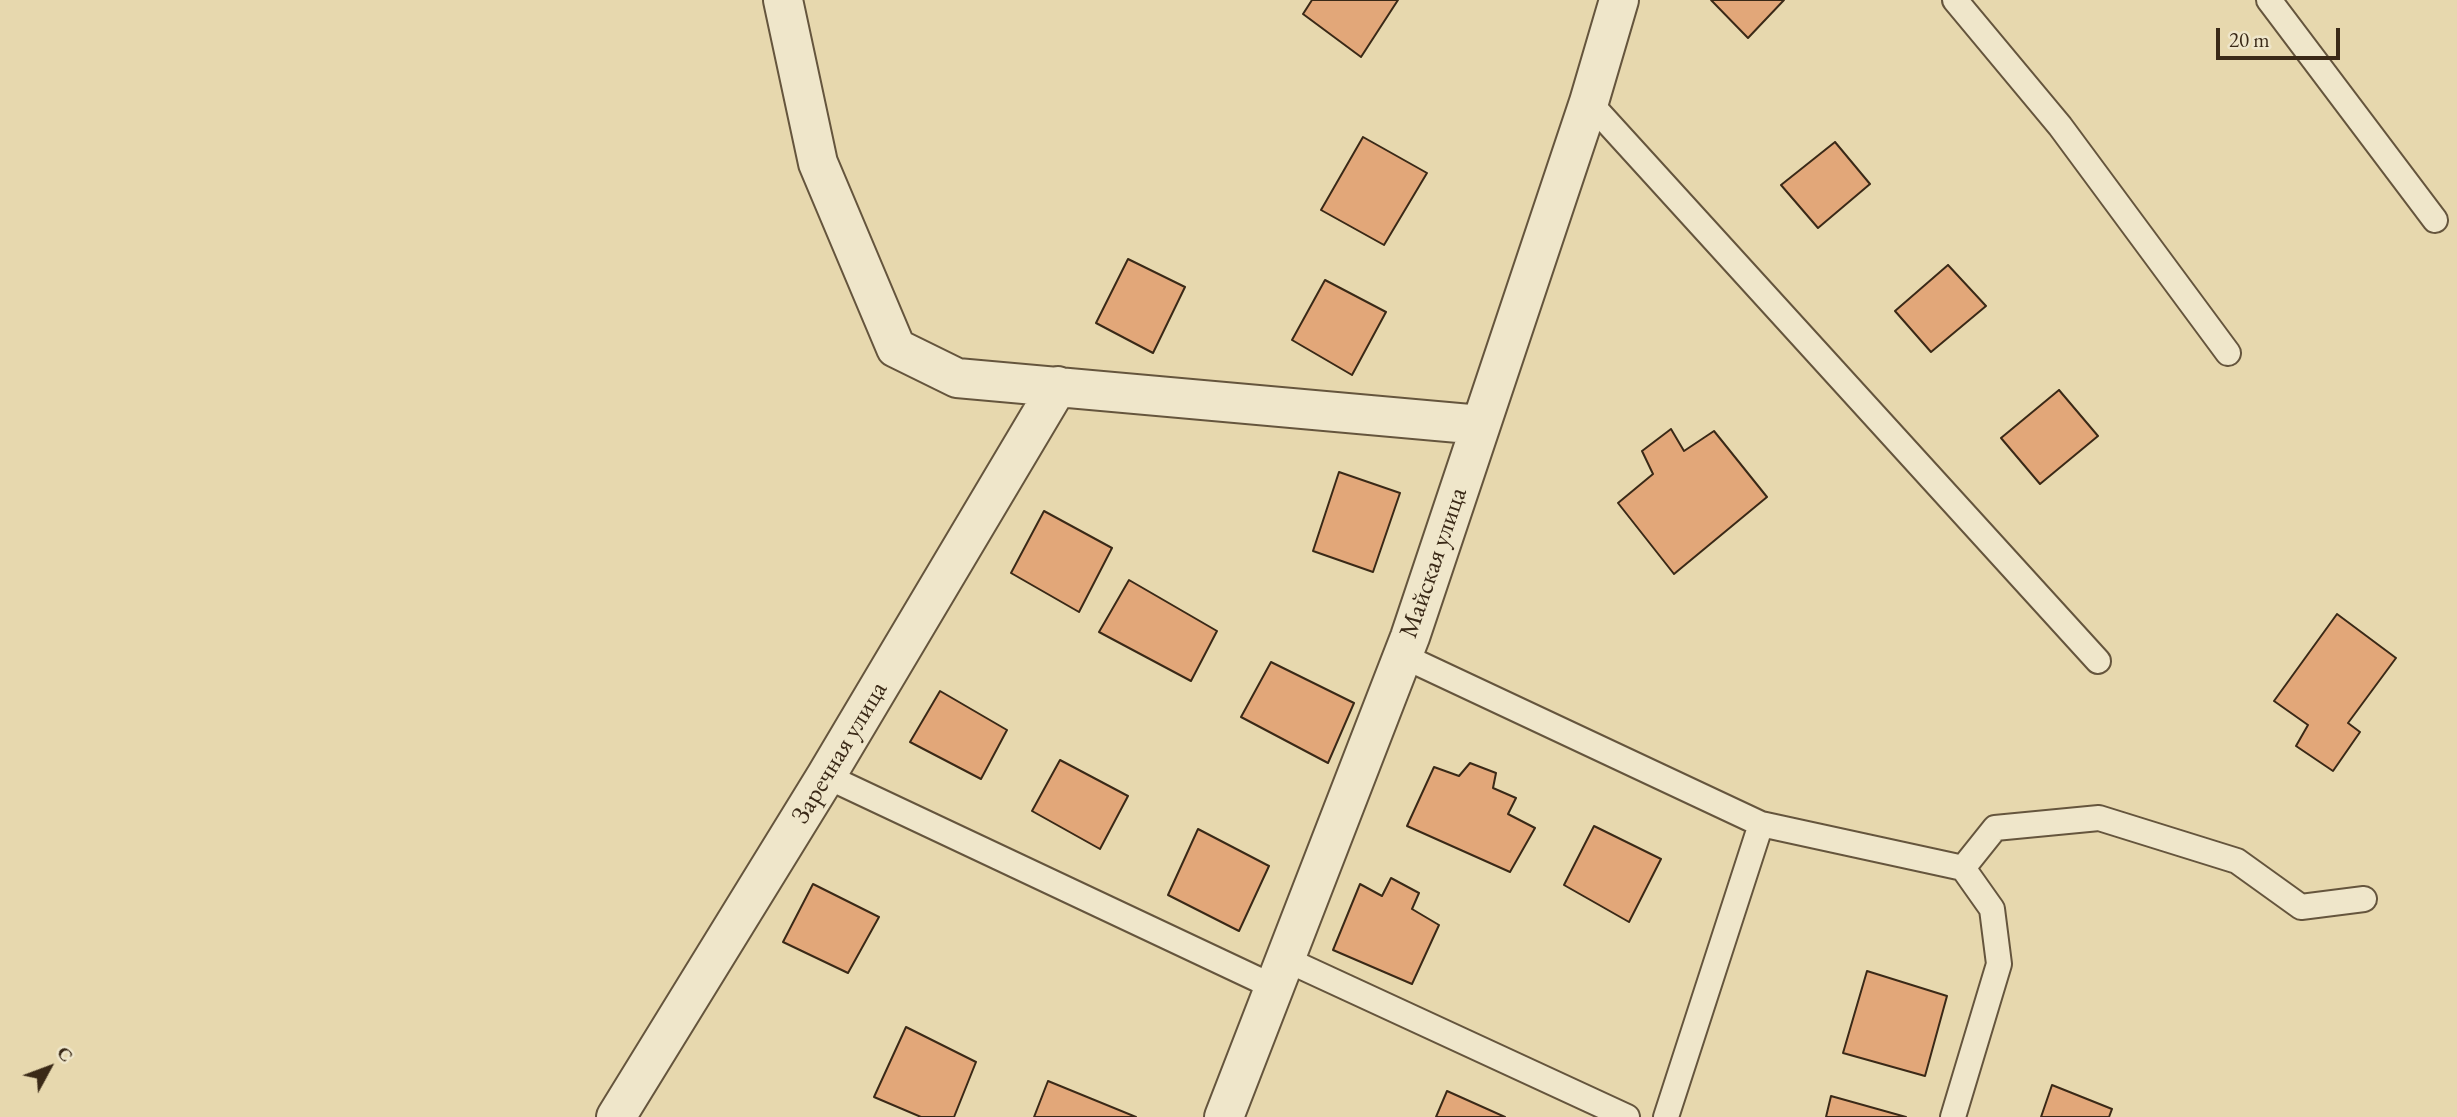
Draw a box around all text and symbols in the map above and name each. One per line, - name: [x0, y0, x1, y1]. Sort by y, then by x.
- scale bar: [2219, 14, 2343, 58]
- text: 20 m: [2229, 26, 2270, 53]
- street label: Майская улица: [1394, 484, 1474, 642]
- street label: Заречная улица: [785, 676, 895, 830]
- north arrow: [14, 1033, 84, 1103]
- text: С: [51, 1041, 79, 1067]

